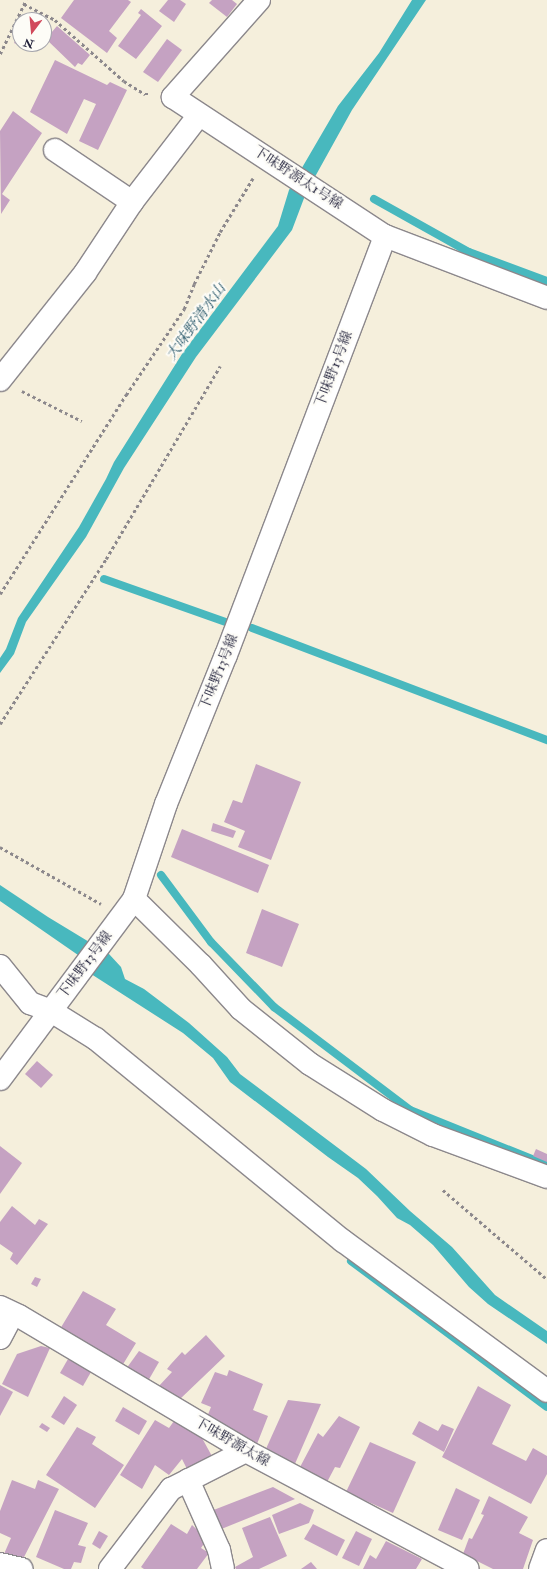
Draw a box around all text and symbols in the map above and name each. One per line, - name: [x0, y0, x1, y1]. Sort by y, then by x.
- north arrow: [12, 12, 52, 52]
- text: N: [22, 35, 35, 51]
- street label: 下味野源太1号線: [250, 143, 346, 213]
- water label: 大味野清水山: [162, 280, 230, 364]
- street label: 下味野13号線: [312, 328, 356, 410]
- street label: 下味野13号線: [196, 632, 242, 712]
- street label: 下味野13号線: [54, 928, 116, 1002]
- street label: 下味野源太線: [191, 1414, 273, 1470]

